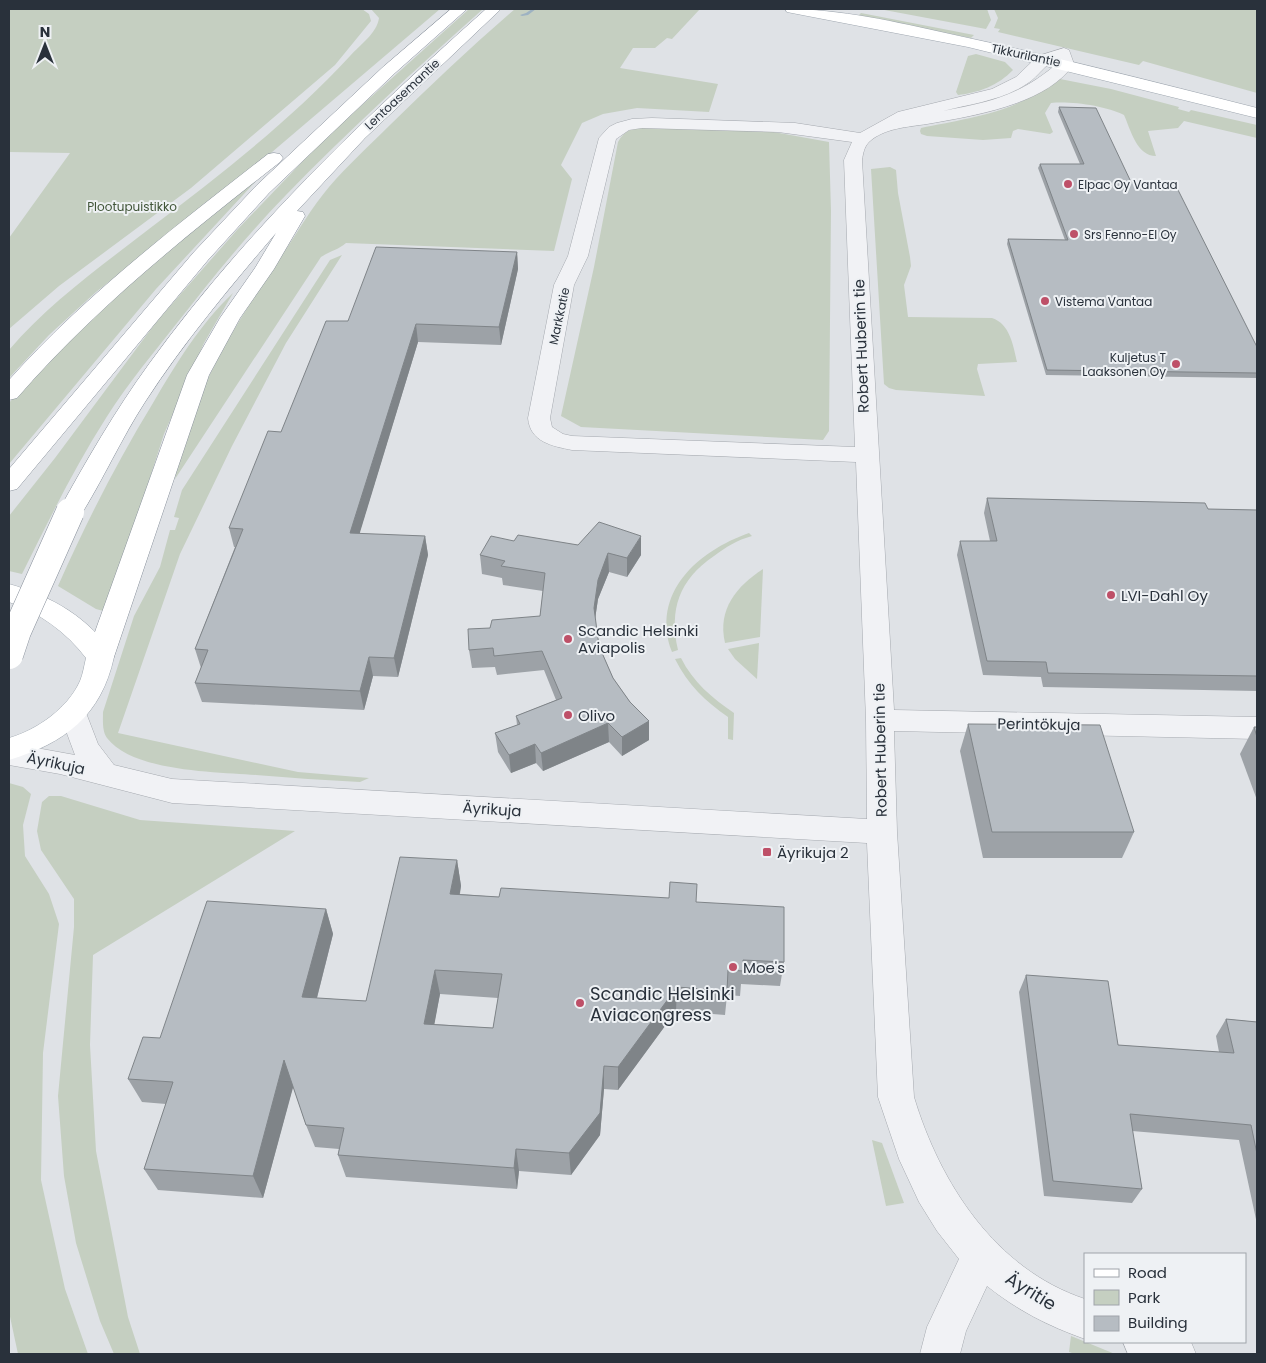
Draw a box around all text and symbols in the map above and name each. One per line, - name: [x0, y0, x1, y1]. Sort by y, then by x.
- north arrow: [20, 20, 70, 70]
- text: N: [40, 22, 50, 42]
- street label: Tikkurilantie: [990, 39, 1062, 71]
- street label: Lentoasemantie: [361, 55, 443, 133]
- place label: Elpac Oy Vantaa: [1078, 176, 1178, 193]
- marker: Elpac Oy Vantaa: [1062, 178, 1074, 190]
- park label: Plootupuistikko: [87, 198, 177, 215]
- place label: Srs Fenno-El Oy: [1084, 226, 1177, 243]
- marker: Srs Fenno-El Oy: [1068, 228, 1080, 240]
- street label: Robert Huberin tie: [848, 279, 874, 413]
- street label: Markkatie: [545, 286, 573, 346]
- place label: Vistema Vantaa: [1055, 293, 1152, 310]
- marker: Vistema Vantaa: [1039, 295, 1051, 307]
- place label: Kuljetus T Laaksonen Oy: [1082, 349, 1167, 380]
- marker: Kuljetus T Laaksonen Oy: [1170, 358, 1182, 370]
- place label: LVI-Dahl Oy: [1121, 585, 1208, 606]
- marker: LVI-Dahl Oy: [1105, 589, 1117, 601]
- place label: Scandic Helsinki Aviapolis: [578, 620, 699, 658]
- marker: Scandic Helsinki Aviapolis: [562, 633, 574, 645]
- street label: Robert Huberin tie: [868, 683, 892, 817]
- place label: Olivo: [578, 705, 615, 726]
- marker: Olivo: [562, 709, 574, 721]
- street label: Perintökuja: [997, 713, 1081, 735]
- street label: Äyrikuja: [25, 747, 87, 779]
- street label: Äyrikuja: [462, 796, 522, 822]
- place label: Äyrikuja 2: [777, 842, 849, 863]
- marker: Äyrikuja 2: [761, 846, 773, 858]
- place label: Moe's: [743, 957, 785, 978]
- marker: Moe's: [727, 961, 739, 973]
- place label: Scandic Helsinki Aviacongress: [590, 981, 735, 1027]
- marker: Scandic Helsinki Aviacongress: [574, 997, 586, 1009]
- legend: [1084, 1253, 1246, 1343]
- text: Road: [1128, 1262, 1167, 1283]
- street label: Äyritie: [1001, 1266, 1061, 1316]
- text: Park: [1128, 1287, 1160, 1308]
- text: Building: [1128, 1312, 1188, 1333]

